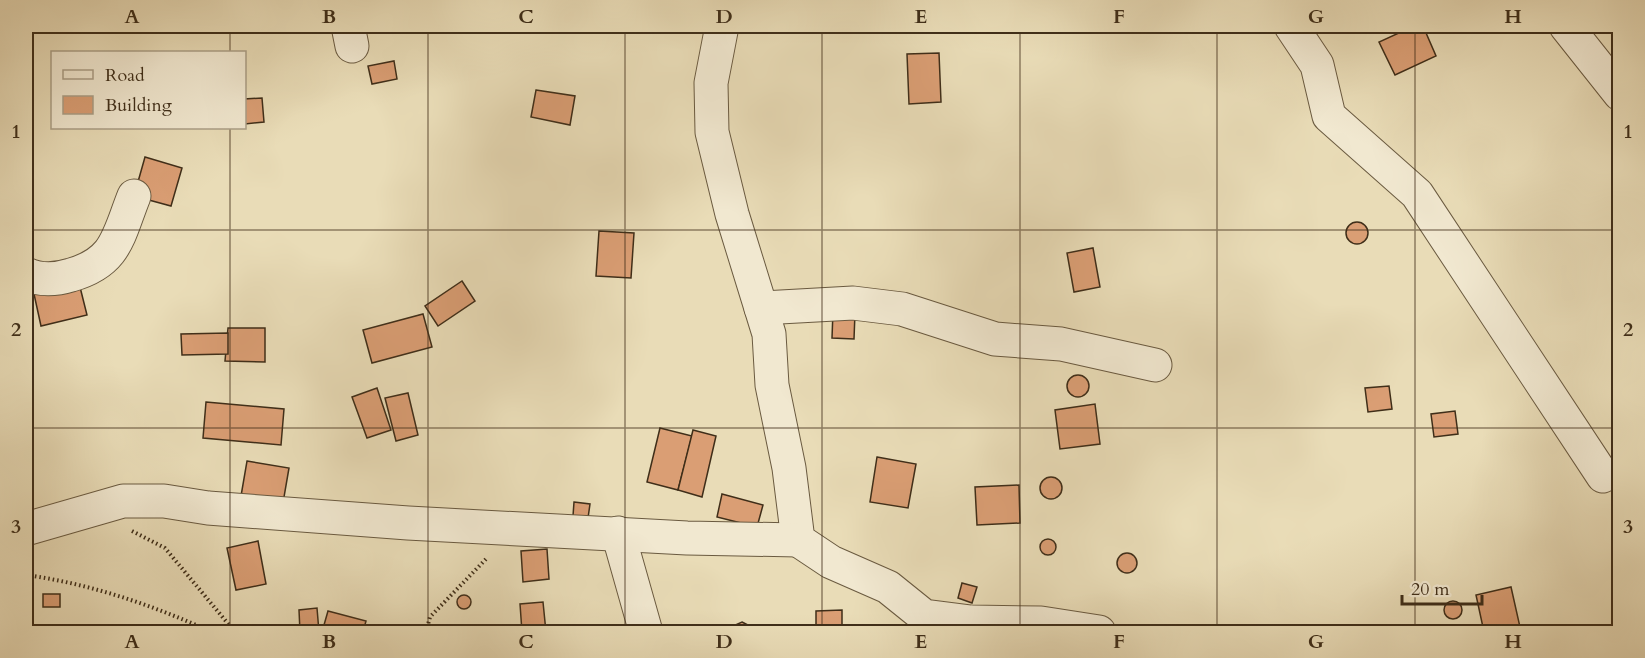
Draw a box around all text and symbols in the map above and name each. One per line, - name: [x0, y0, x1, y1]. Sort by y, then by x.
- text: A: [124, 3, 140, 30]
- text: B: [322, 3, 336, 30]
- text: C: [518, 3, 534, 30]
- text: D: [715, 3, 733, 30]
- text: E: [915, 3, 927, 30]
- text: F: [1113, 3, 1125, 30]
- text: G: [1308, 3, 1324, 30]
- text: H: [1504, 3, 1522, 30]
- legend: [51, 51, 246, 129]
- text: Road: [105, 63, 145, 88]
- text: Building: [105, 93, 173, 118]
- text: 1: [11, 118, 21, 145]
- text: 1: [1623, 118, 1633, 145]
- text: 2: [11, 316, 21, 343]
- text: 2: [1623, 316, 1633, 343]
- text: 3: [11, 513, 21, 540]
- text: 3: [1623, 513, 1633, 540]
- scale bar: [1402, 568, 1482, 606]
- text: 20 m: [1411, 577, 1450, 602]
- text: A: [124, 628, 140, 655]
- text: B: [322, 628, 336, 655]
- text: C: [518, 628, 534, 655]
- text: D: [715, 628, 733, 655]
- text: E: [915, 628, 927, 655]
- text: F: [1113, 628, 1125, 655]
- text: G: [1308, 628, 1324, 655]
- text: H: [1504, 628, 1522, 655]

